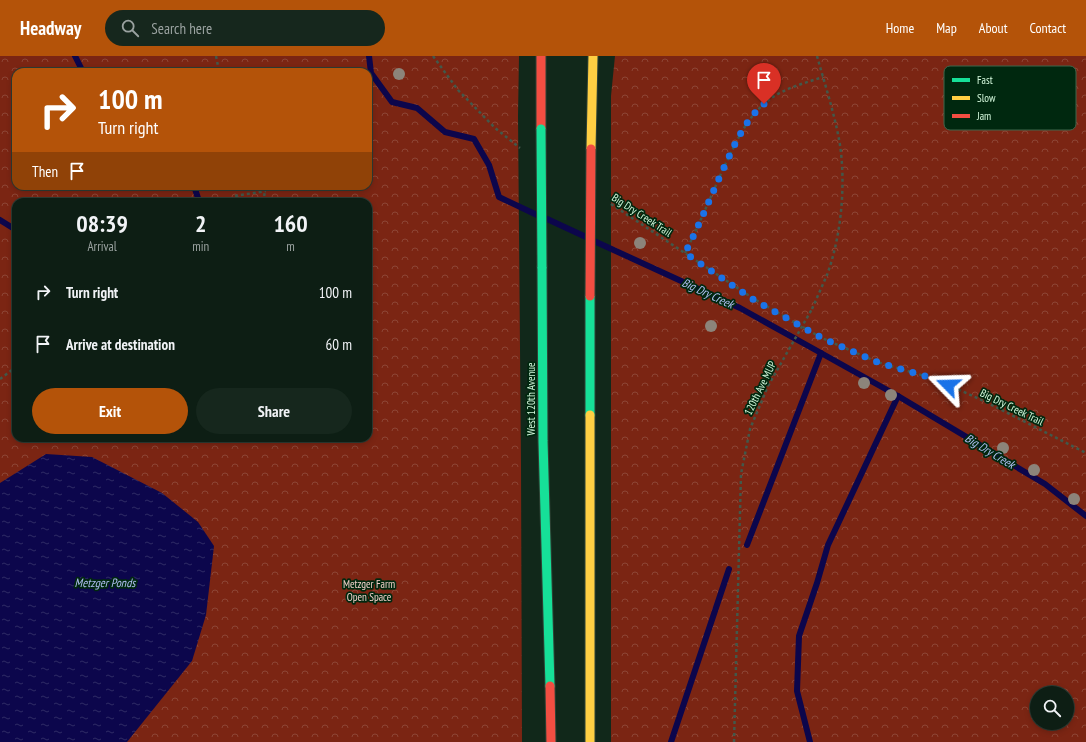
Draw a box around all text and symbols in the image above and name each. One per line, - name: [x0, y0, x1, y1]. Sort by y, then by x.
- search box: [105, 10, 385, 46]
- text: Headway: [20, 16, 81, 40]
- icon: search: [119, 17, 141, 39]
- text: Search here: [151, 19, 212, 38]
- text: Home: [886, 19, 914, 37]
- text: Map: [936, 19, 957, 37]
- text: About: [979, 19, 1008, 37]
- text: Contact: [1030, 19, 1066, 37]
- pin: [747, 63, 781, 104]
- legend: [944, 66, 1076, 130]
- icon: arrive: [753, 69, 775, 91]
- text: Fast: [977, 73, 993, 87]
- text: 100 m: [98, 80, 162, 117]
- icon: right: [32, 84, 84, 136]
- text: Slow: [977, 91, 996, 105]
- text: Jam: [976, 109, 991, 123]
- text: Turn right: [98, 116, 158, 139]
- icon: arrive: [66, 160, 88, 182]
- text: Then: [32, 162, 58, 181]
- street label: Big Dry Creek Trail: [609, 190, 675, 240]
- text: 08:39: [76, 208, 128, 239]
- text: 2: [195, 208, 206, 239]
- text: 160: [273, 208, 308, 239]
- text: Arrival: [87, 238, 117, 255]
- text: min: [192, 238, 209, 255]
- text: m: [286, 238, 295, 255]
- water label: Big Dry Creek: [680, 274, 737, 312]
- icon: right: [32, 281, 54, 303]
- text: Turn right: [66, 283, 118, 302]
- text: 100 m: [319, 283, 352, 302]
- icon: arrive: [32, 333, 54, 355]
- text: Arrive at destination: [66, 335, 175, 354]
- text: 60 m: [326, 335, 352, 354]
- street label: 120th Ave MUP: [741, 359, 779, 417]
- street label: West 120th Avenue: [524, 362, 538, 436]
- position arrow: [927, 364, 969, 406]
- street label: Big Dry Creek Trail: [978, 386, 1046, 429]
- button: Exit: [32, 388, 188, 434]
- button: Share: [196, 388, 352, 434]
- water label: Big Dry Creek: [962, 430, 1019, 472]
- water label: Metzger Ponds: [75, 575, 137, 590]
- park label: Metzger Farm Open Space: [343, 577, 395, 604]
- map controls: [1030, 686, 1074, 730]
- button: search: [1030, 686, 1074, 730]

